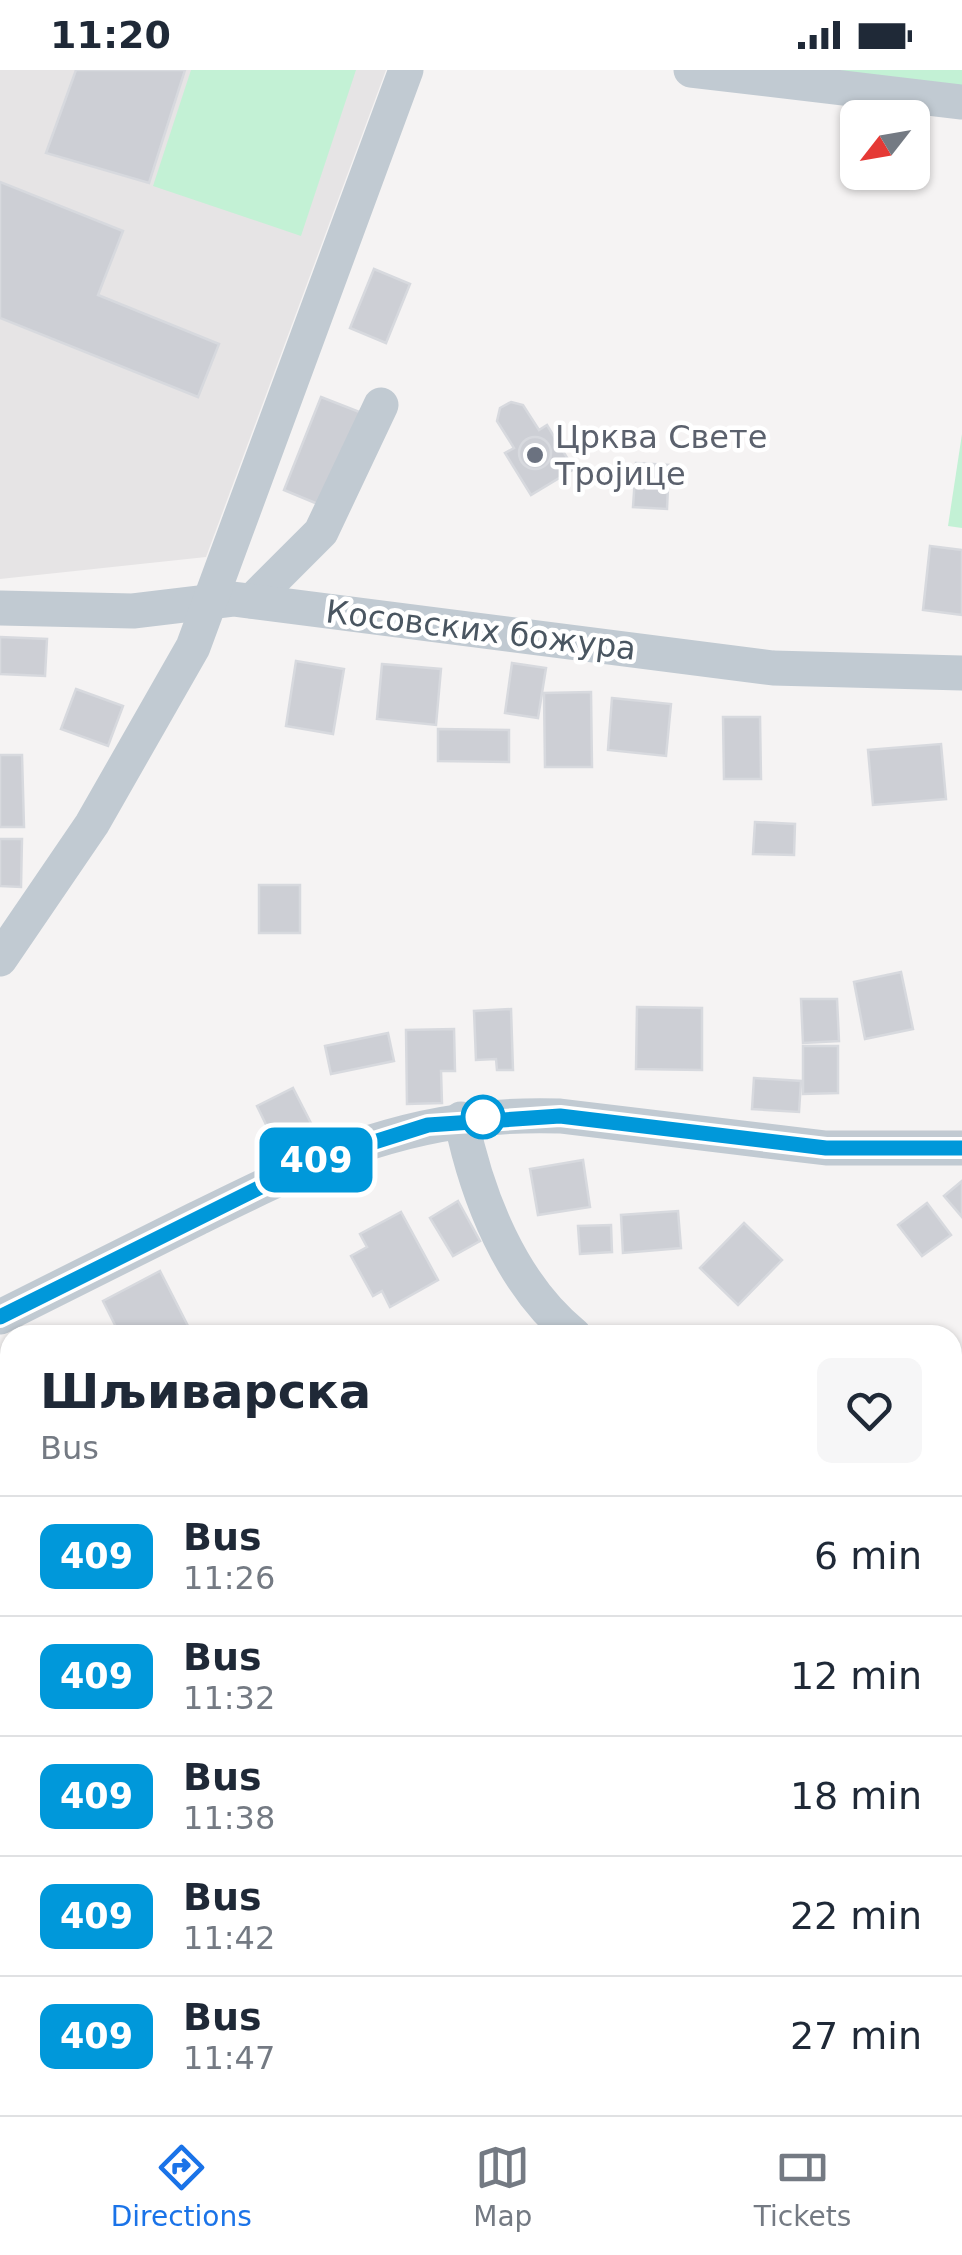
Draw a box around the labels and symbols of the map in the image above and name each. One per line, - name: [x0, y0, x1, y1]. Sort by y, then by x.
- north arrow: [840, 100, 930, 190]
- place label: Црква Свете Тројице: [554, 418, 767, 493]
- marker: Црква Свете Тројице: [524, 444, 546, 466]
- street label: Косовских божура: [324, 592, 638, 668]
- unlabelled marker: [462, 1096, 504, 1138]
- line badge: 409: [258, 1128, 374, 1192]

